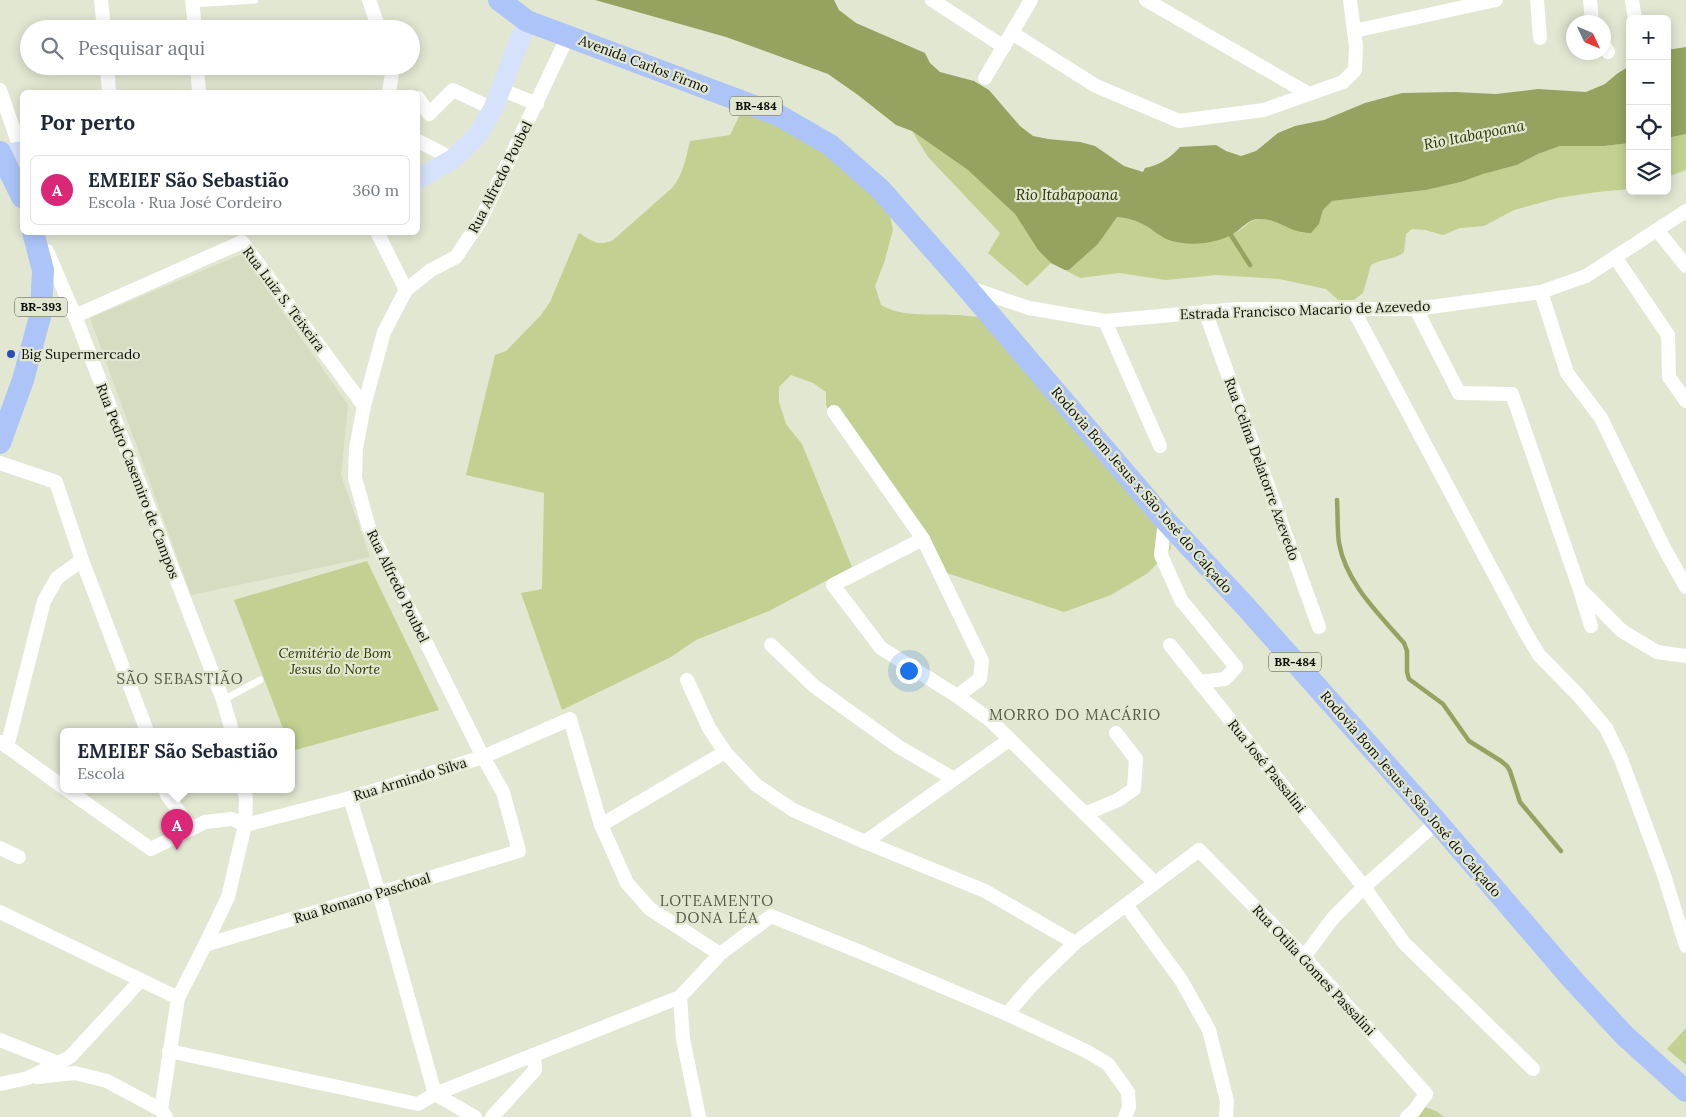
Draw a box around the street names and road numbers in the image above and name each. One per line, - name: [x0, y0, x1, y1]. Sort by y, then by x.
- street label: Avenida Carlos Firmo: [575, 30, 712, 97]
- road number: BR-484: [730, 96, 782, 115]
- street label: Rua Alfredo Poubel: [464, 118, 536, 236]
- street label: Rua Luiz S. Teixeira: [239, 243, 329, 355]
- street label: Estrada Francisco Macario de Azevedo: [1180, 297, 1430, 323]
- road number: BR-393: [15, 298, 67, 316]
- street label: Rua Celina Delatorre Azevedo: [1220, 375, 1304, 563]
- street label: Rua Pedro Casemiro de Campos: [92, 381, 184, 581]
- street label: Rodovia Bom Jesus x São José do Calçado: [1047, 383, 1237, 597]
- street label: Rua Alfredo Poubel: [363, 527, 433, 646]
- road number: BR-484: [1269, 652, 1321, 672]
- street label: Rodovia Bom Jesus x São José do Calçado: [1316, 687, 1506, 901]
- street label: Rua José Passalini: [1224, 716, 1310, 816]
- street label: Rua Armindo Silva: [351, 753, 469, 805]
- street label: Rua Romano Paschoal: [291, 869, 433, 927]
- street label: Rua Otilia Gomes Passalini: [1249, 901, 1379, 1039]

